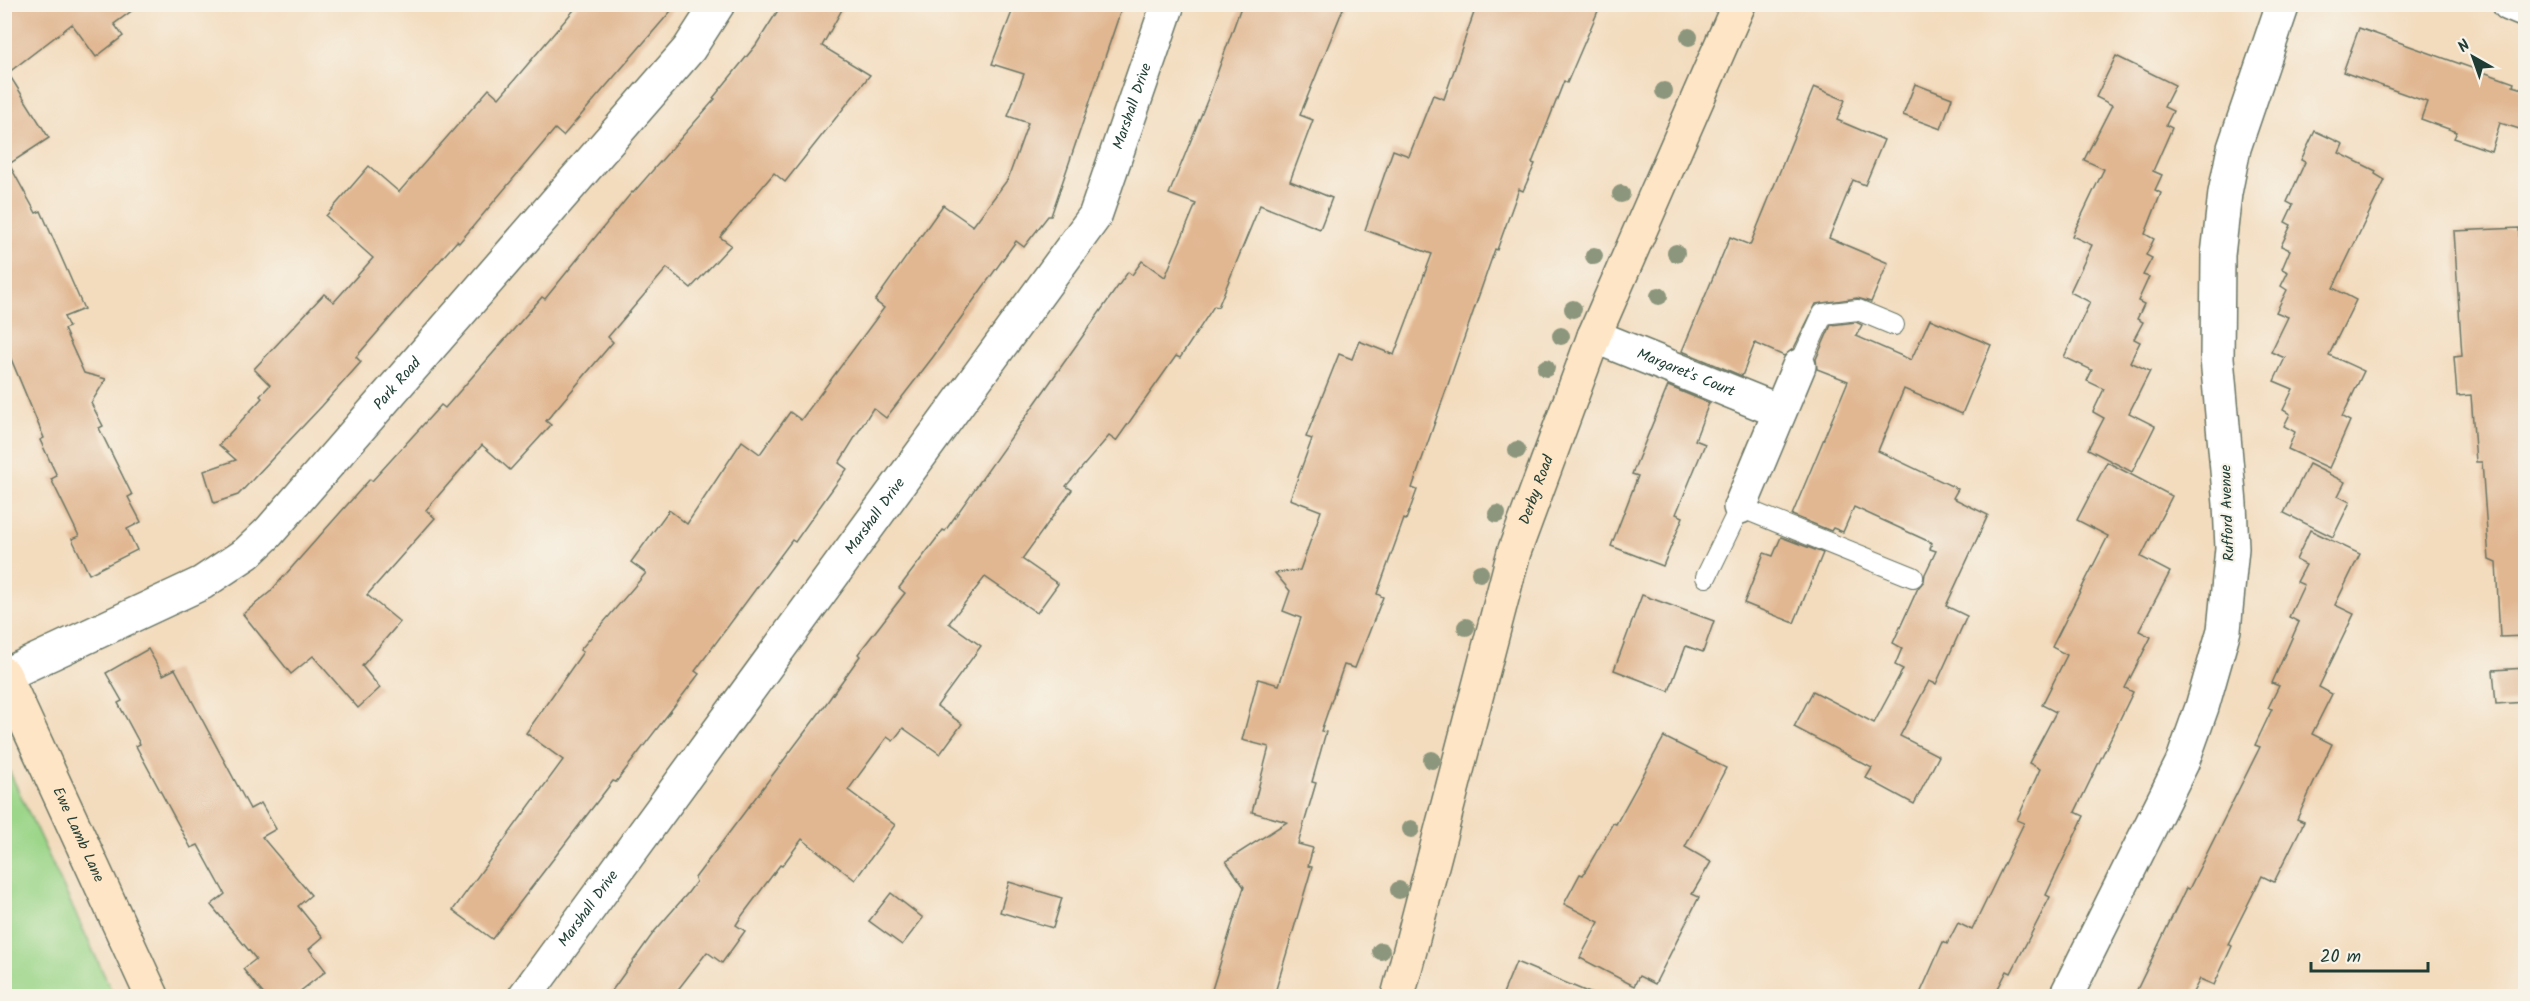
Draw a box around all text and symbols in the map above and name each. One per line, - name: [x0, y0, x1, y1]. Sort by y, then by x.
- north arrow: [2443, 27, 2503, 87]
- text: N: [2452, 34, 2476, 59]
- street label: Marshall Drive: [1107, 60, 1159, 153]
- street label: Margaret's Court: [1633, 343, 1739, 404]
- street label: Park Road: [368, 352, 428, 416]
- street label: Derby Road: [1513, 451, 1561, 528]
- street label: Rufford Avenue: [2214, 464, 2242, 562]
- street label: Marshall Drive: [839, 473, 912, 560]
- street label: Ewe Lamb Lane: [46, 783, 110, 887]
- street label: Marshall Drive: [552, 865, 625, 952]
- scale bar: [2311, 935, 2428, 973]
- text: 20 m: [2320, 943, 2361, 972]

